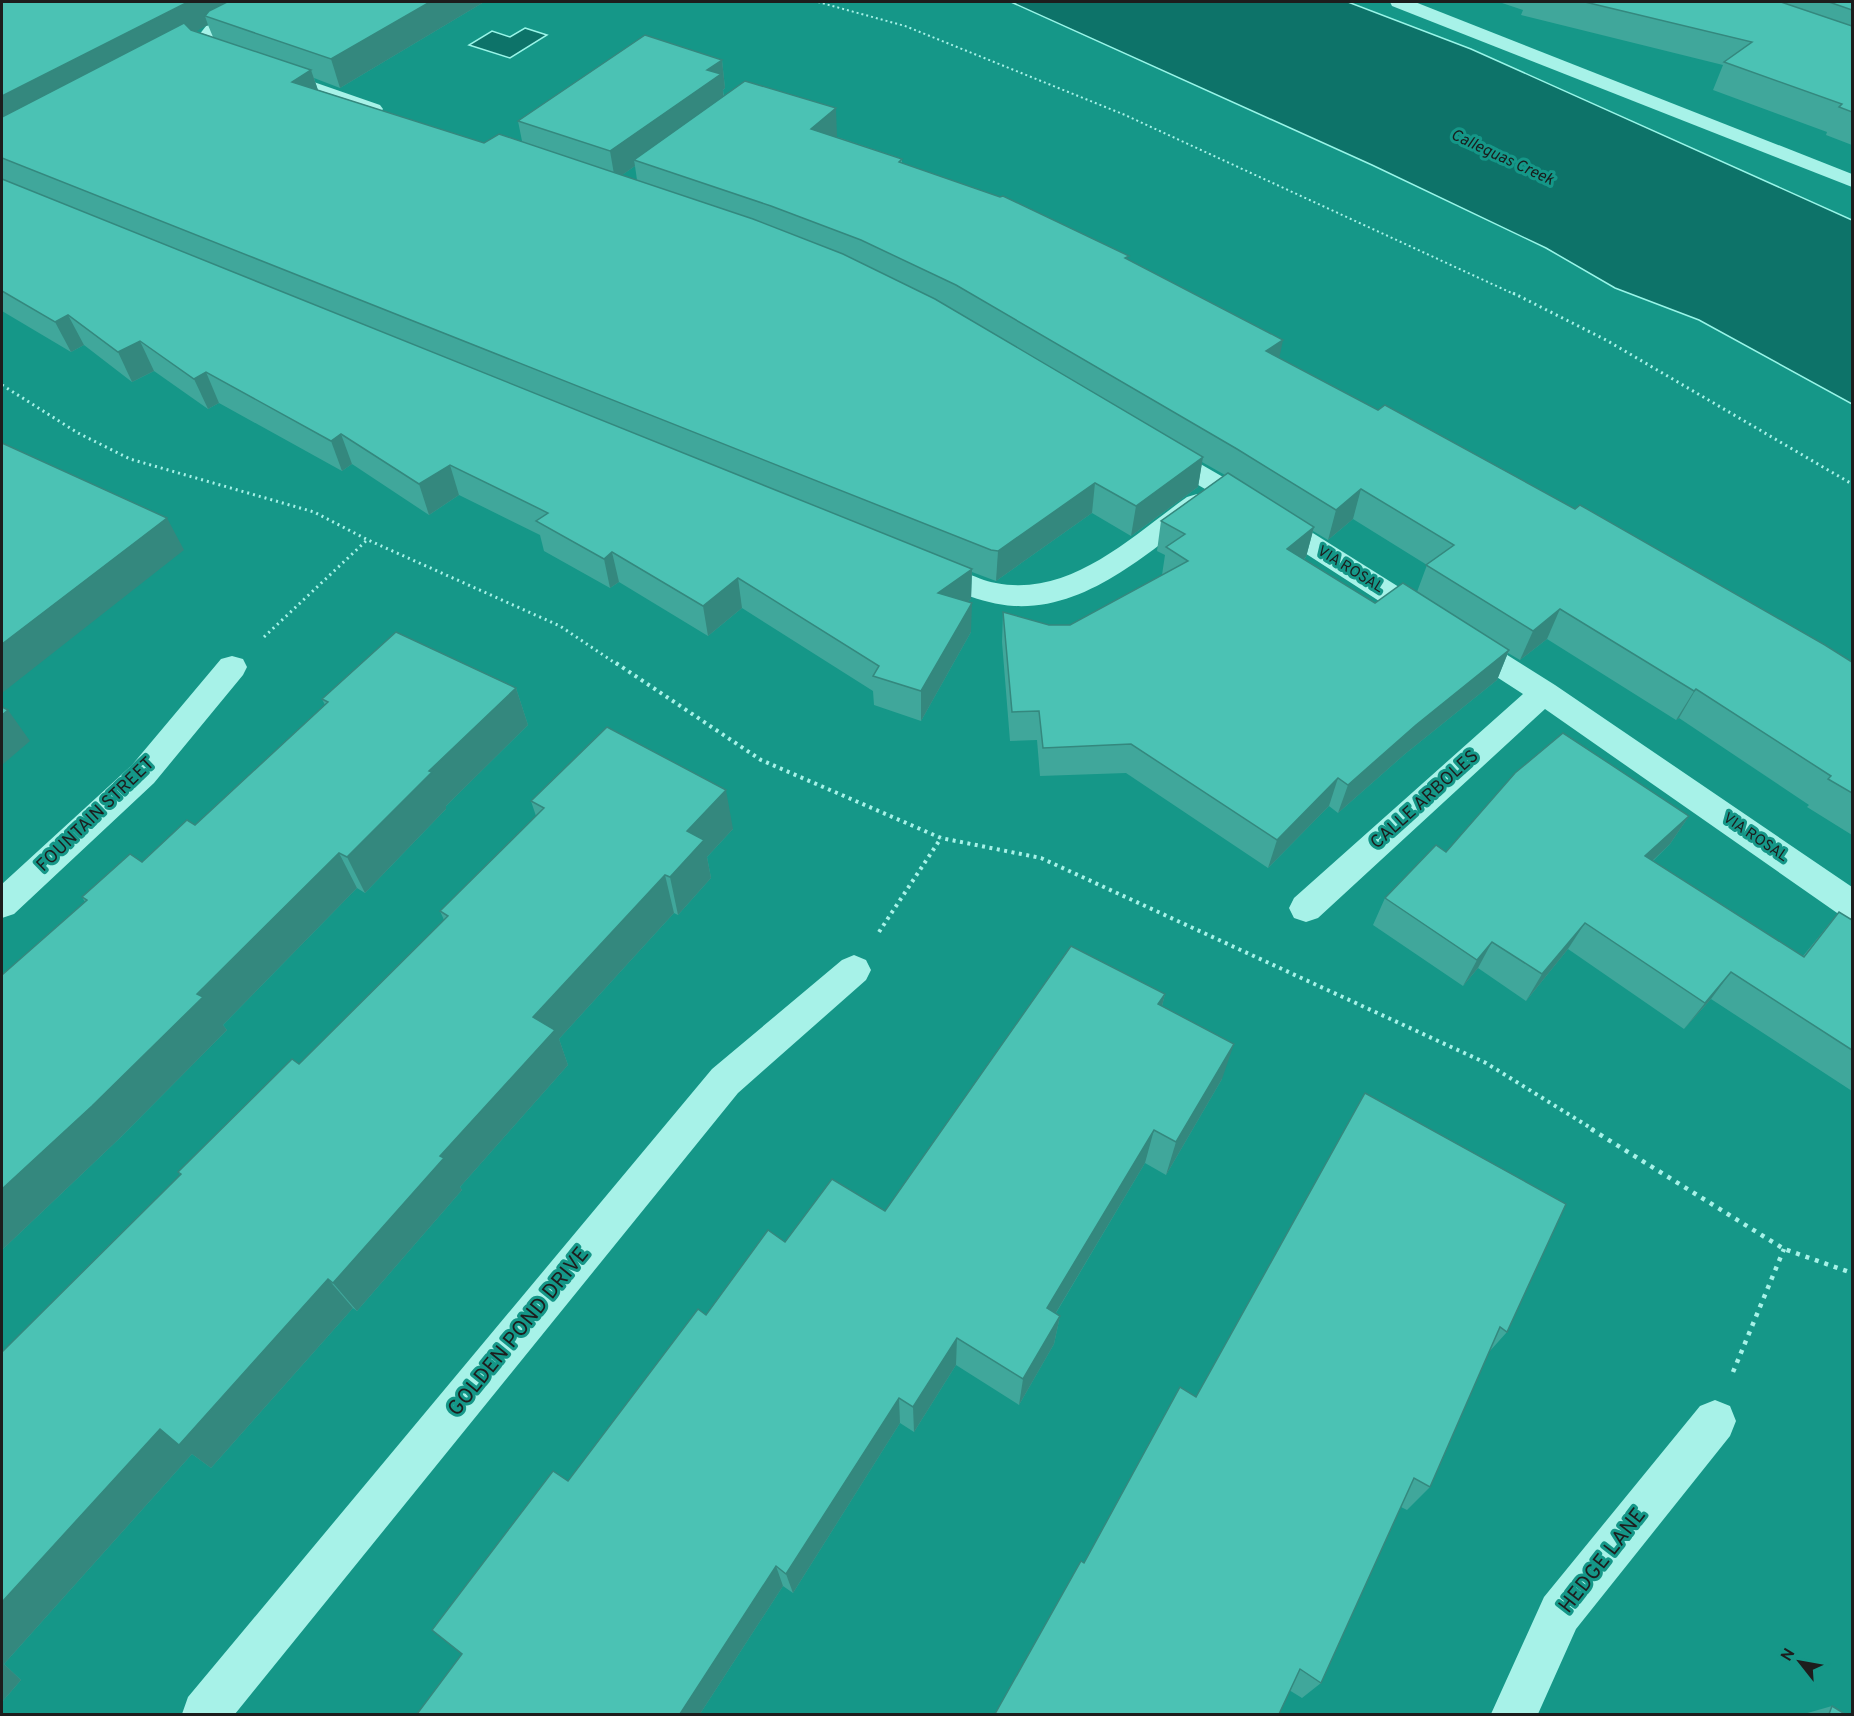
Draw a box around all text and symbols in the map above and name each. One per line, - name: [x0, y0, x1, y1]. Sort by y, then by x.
- water label: Calleguas Creek: [1447, 125, 1558, 191]
- street label: VIA ROSAL: [1313, 542, 1387, 598]
- street label: CALLE ARBOLES: [1366, 745, 1484, 855]
- street label: FOUNTAIN STREET: [32, 753, 160, 877]
- street label: VIA ROSAL: [1719, 809, 1791, 867]
- street label: GOLDEN POND DRIVE: [442, 1242, 596, 1422]
- street label: HEDGE LANE: [1553, 1503, 1653, 1619]
- north arrow: [1770, 1632, 1830, 1692]
- text: N: [1777, 1645, 1800, 1665]

